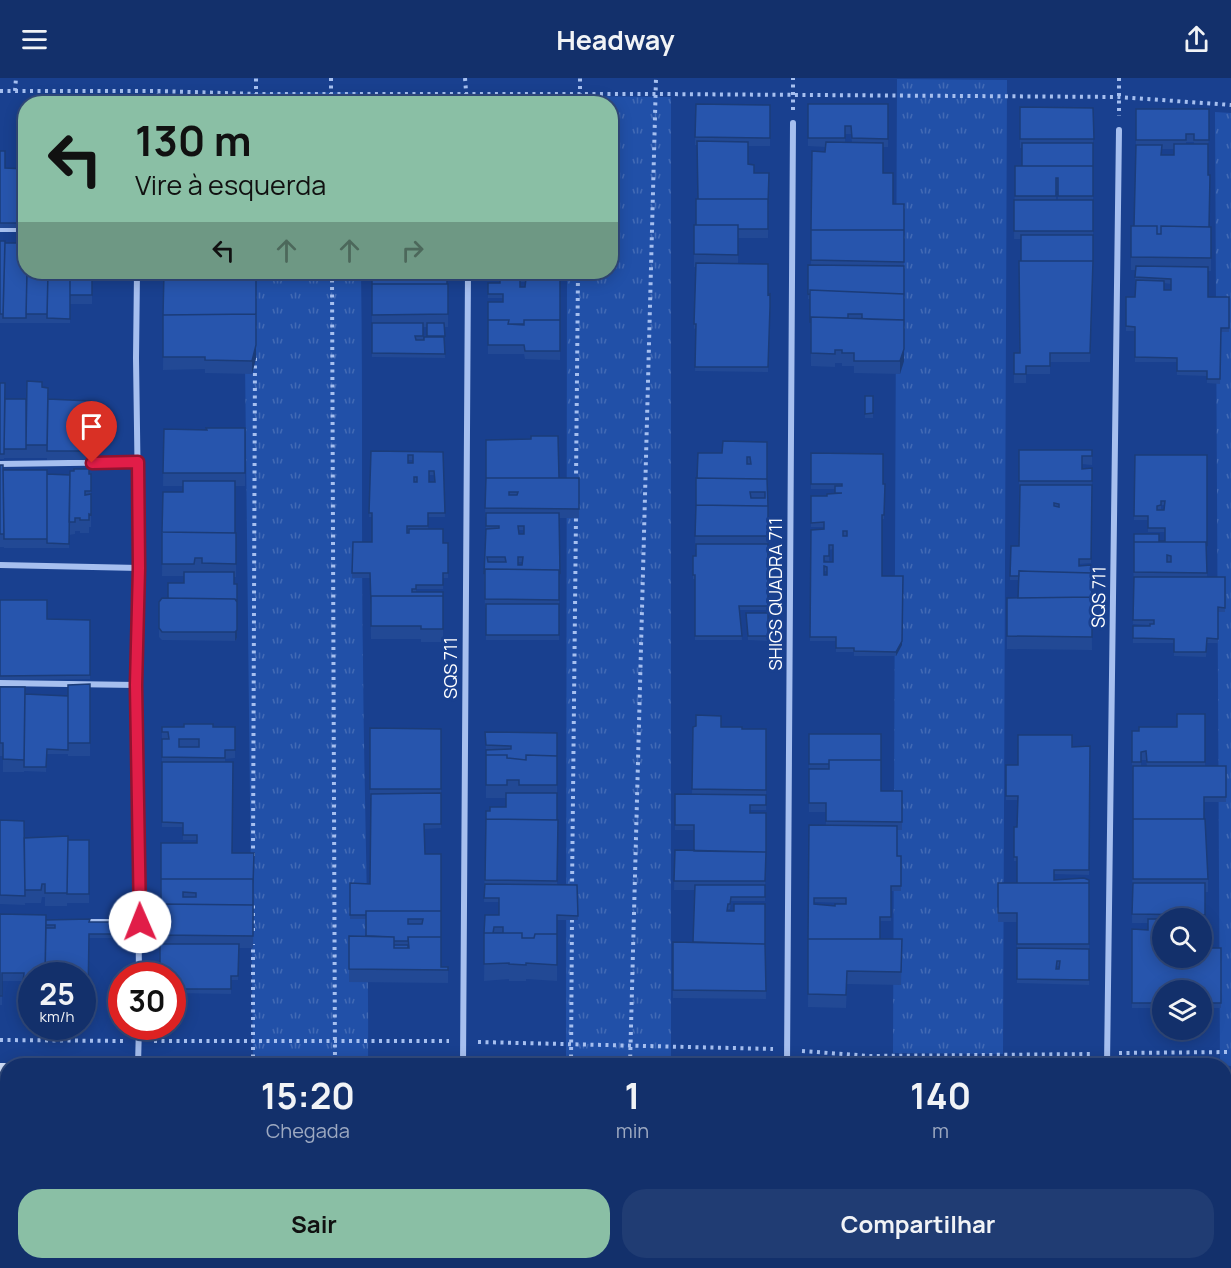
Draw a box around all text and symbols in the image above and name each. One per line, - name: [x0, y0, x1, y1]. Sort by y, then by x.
- text: Headway: [556, 21, 675, 58]
- icon: menu: [18, 23, 51, 56]
- icon: share: [1180, 23, 1213, 56]
- text: 130 m: [135, 111, 252, 169]
- icon: left: [36, 120, 114, 198]
- text: Vire à esquerda: [135, 166, 326, 203]
- icon: left: [207, 234, 240, 267]
- icon: ahead: [270, 234, 303, 267]
- icon: ahead: [333, 234, 366, 267]
- icon: right: [396, 234, 429, 267]
- pin: [66, 401, 117, 463]
- icon: arrive: [75, 410, 108, 443]
- street label: SHIGS QUADRA 711: [763, 517, 787, 671]
- street label: SQS 711: [1085, 566, 1111, 628]
- street label: SQS 711: [438, 637, 462, 699]
- position arrow: [108, 890, 172, 954]
- map controls: [1152, 908, 1212, 1040]
- button: search: [1152, 908, 1212, 968]
- speed limit sign: 30: [108, 962, 186, 1040]
- text: 25: [39, 973, 75, 1014]
- button: layers: [1152, 980, 1212, 1040]
- text: km/h: [40, 1006, 74, 1027]
- text: 15:20: [261, 1071, 355, 1120]
- text: 1: [625, 1071, 640, 1120]
- text: 140: [910, 1071, 971, 1120]
- text: Chegada: [266, 1117, 350, 1144]
- text: min: [616, 1117, 649, 1144]
- text: m: [932, 1117, 949, 1144]
- button: Sair: [18, 1189, 610, 1258]
- button: Compartilhar: [622, 1189, 1214, 1258]

